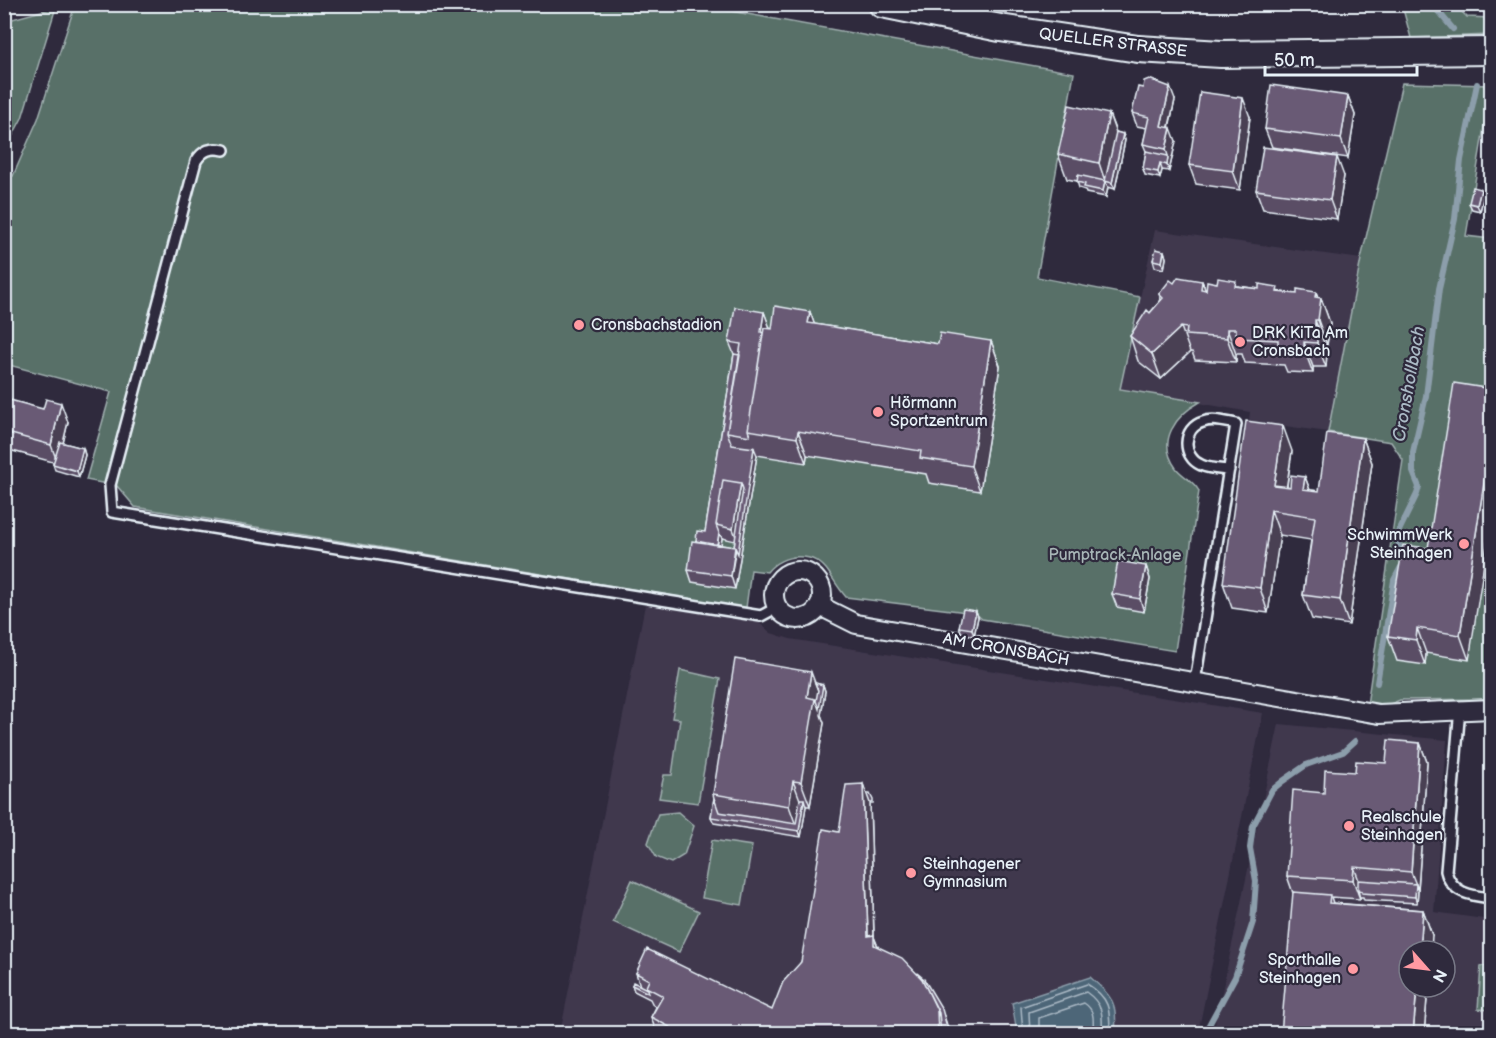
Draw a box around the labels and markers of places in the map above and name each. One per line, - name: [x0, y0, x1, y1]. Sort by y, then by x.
- place label: Cronsbachstadion: [591, 316, 722, 335]
- marker: Cronsbachstadion: [572, 318, 586, 332]
- place label: DRK KiTa Am Cronsbach: [1252, 324, 1348, 361]
- marker: DRK KiTa Am Cronsbach: [1233, 335, 1247, 349]
- place label: Hörmann Sportzentrum: [890, 394, 988, 431]
- marker: Hörmann Sportzentrum: [871, 405, 885, 419]
- place label: SchwimmWerk Steinhagen: [1347, 526, 1452, 563]
- marker: SchwimmWerk Steinhagen: [1457, 537, 1471, 551]
- place label: Realschule Steinhagen: [1361, 808, 1443, 845]
- marker: Realschule Steinhagen: [1342, 819, 1356, 833]
- place label: Steinhagener Gymnasium: [923, 855, 1021, 892]
- marker: Steinhagener Gymnasium: [904, 866, 918, 880]
- place label: Sporthalle Steinhagen: [1259, 951, 1341, 988]
- marker: Sporthalle Steinhagen: [1346, 962, 1360, 976]

